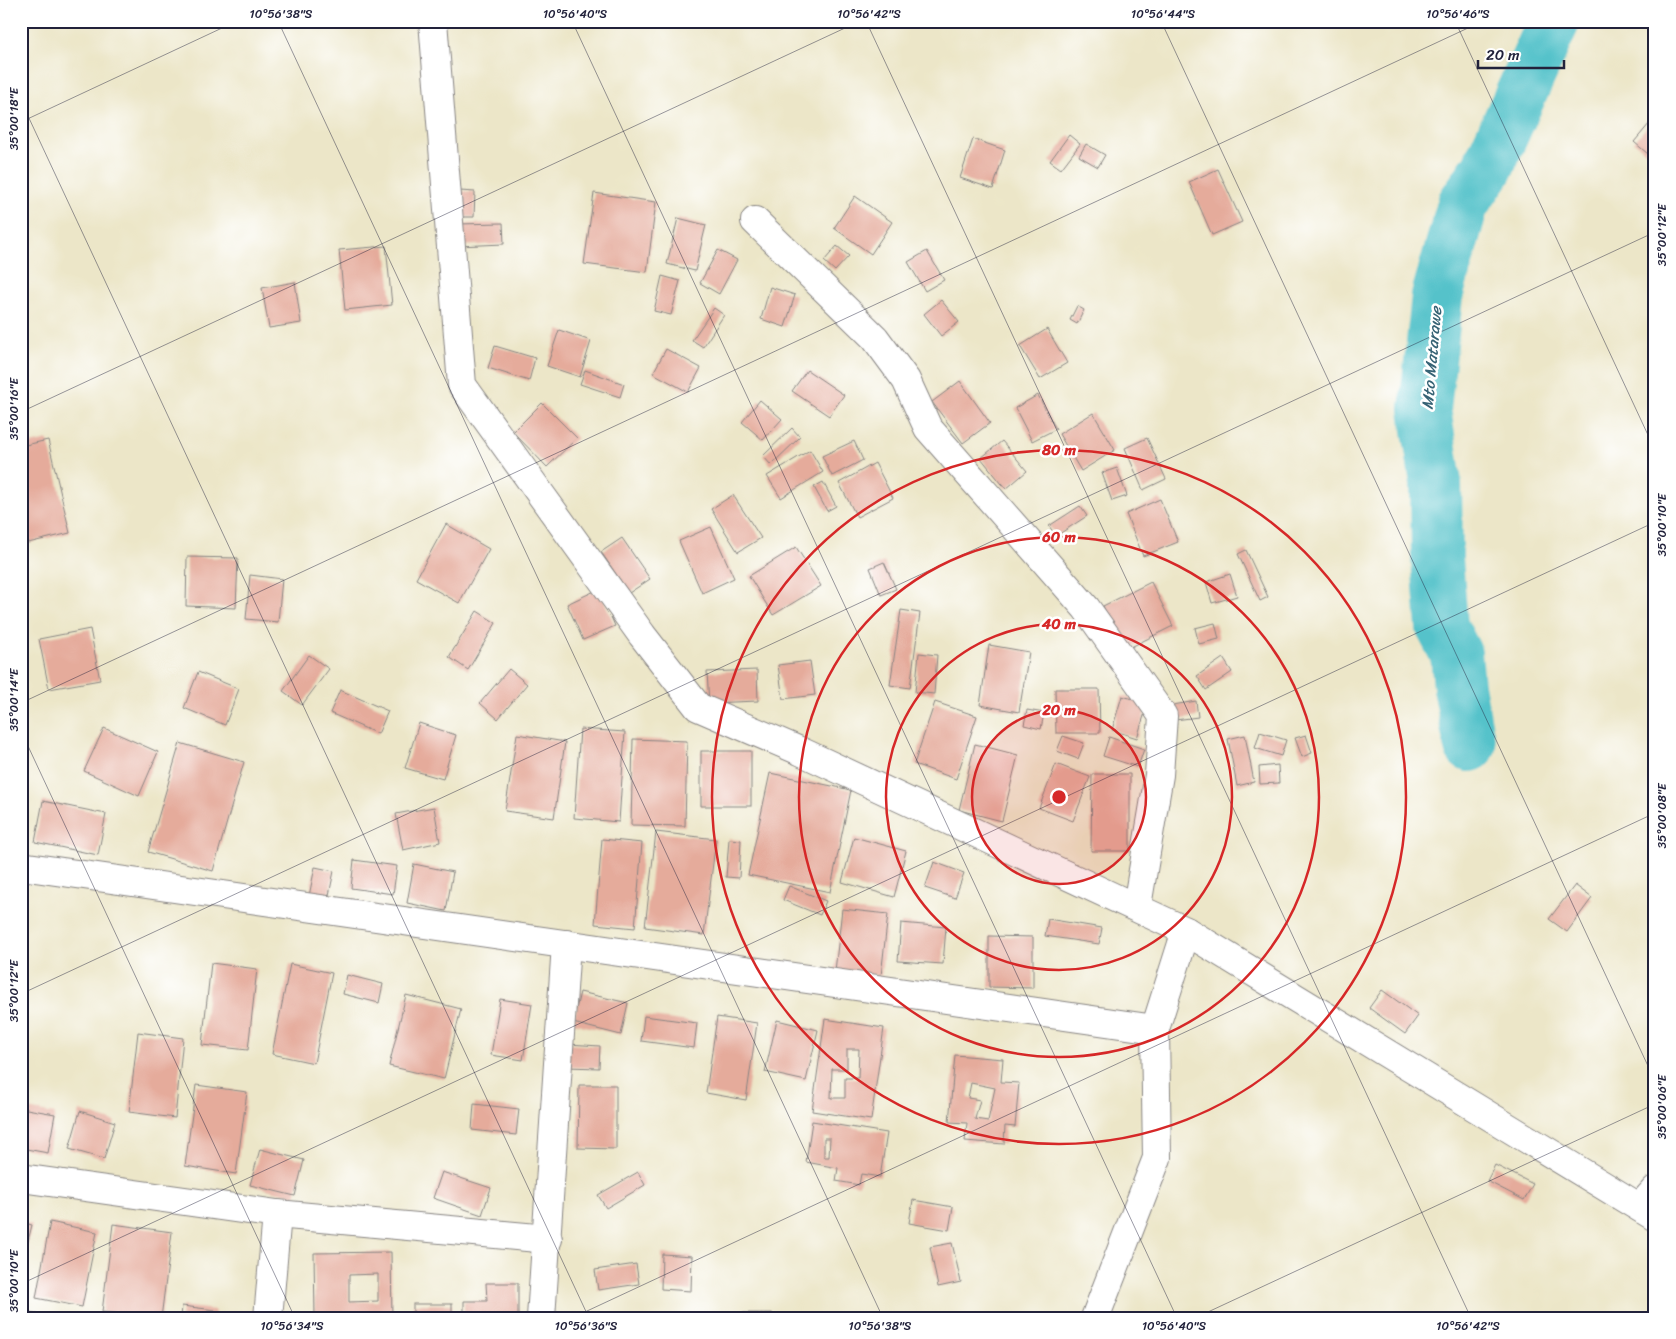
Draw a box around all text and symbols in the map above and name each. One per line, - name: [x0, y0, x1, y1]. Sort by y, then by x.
- text: 10°56'38"S: [250, 3, 313, 25]
- text: 10°56'40"S: [543, 3, 607, 25]
- text: 10°56'42"S: [837, 3, 901, 25]
- text: 10°56'44"S: [1131, 3, 1195, 25]
- text: 10°56'46"S: [1426, 3, 1490, 25]
- scale bar: [1478, 38, 1565, 70]
- text: 20 m: [1486, 42, 1520, 68]
- text: 35°00'18"E: [3, 86, 25, 150]
- text: 35°00'12"E: [1651, 202, 1673, 266]
- water label: Mto Matarawe: [1413, 304, 1451, 411]
- text: 35°00'16"E: [3, 377, 25, 440]
- text: 80 m: [1041, 437, 1076, 463]
- text: 35°00'10"E: [1651, 492, 1673, 557]
- text: 60 m: [1041, 524, 1076, 550]
- text: 40 m: [1041, 611, 1077, 637]
- text: 35°00'14"E: [3, 667, 25, 731]
- text: 20 m: [1041, 697, 1076, 723]
- text: 35°00'08"E: [1651, 782, 1673, 849]
- centre of rings: [1050, 788, 1068, 806]
- text: 35°00'12"E: [3, 958, 25, 1022]
- text: 35°00'06"E: [1651, 1073, 1673, 1139]
- text: 35°00'10"E: [3, 1248, 25, 1313]
- text: 10°56'34"S: [260, 1315, 324, 1337]
- text: 10°56'36"S: [555, 1315, 618, 1337]
- text: 10°56'38"S: [849, 1315, 912, 1337]
- text: 10°56'40"S: [1142, 1315, 1206, 1337]
- text: 10°56'42"S: [1436, 1315, 1500, 1337]

